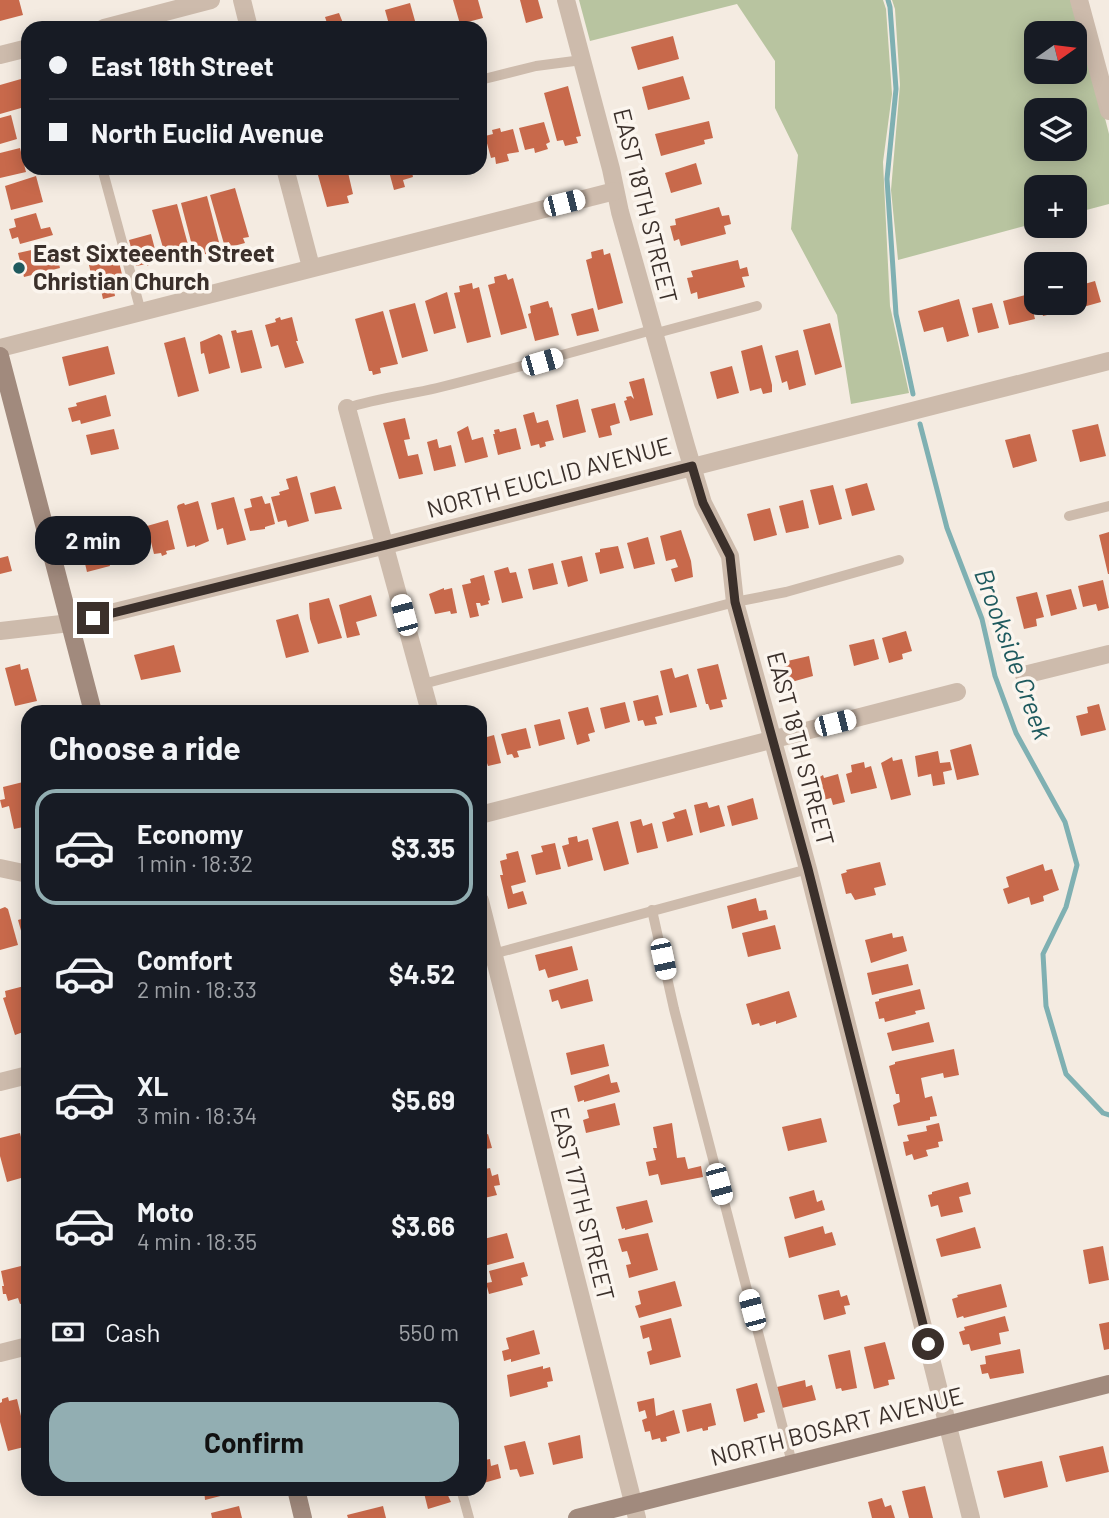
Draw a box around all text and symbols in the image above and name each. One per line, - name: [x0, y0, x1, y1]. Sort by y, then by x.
- north arrow: [1024, 21, 1087, 84]
- map controls: [1024, 21, 1087, 315]
- text: East 18th Street: [91, 50, 274, 81]
- button: layers: [1024, 98, 1087, 161]
- street label: EAST 18TH STREET: [608, 105, 685, 306]
- text: North Euclid Avenue: [91, 117, 324, 148]
- button: +: [1024, 175, 1087, 238]
- car: [542, 188, 587, 218]
- place label: East Sixteeenth Street Christian Church: [33, 238, 275, 295]
- button: −: [1024, 252, 1087, 315]
- marker: East Sixteeenth Street Christian Church: [11, 260, 27, 276]
- car: [519, 346, 566, 378]
- street label: NORTH EUCLID AVENUE: [423, 430, 674, 523]
- callout: 2 min: [35, 516, 151, 566]
- text: 2 min: [65, 526, 121, 554]
- water label: Brookside Creek: [969, 564, 1060, 744]
- car: [389, 592, 420, 638]
- route end: [77, 602, 109, 634]
- street label: EAST 18TH STREET: [762, 648, 841, 849]
- car: [813, 708, 858, 738]
- text: Choose a ride: [49, 728, 241, 766]
- icon: car: [53, 816, 116, 879]
- text: Economy: [137, 818, 243, 849]
- text: $3.35: [391, 832, 455, 863]
- text: 1 min · 18:32: [137, 849, 253, 877]
- car: [649, 936, 678, 982]
- icon: car: [53, 942, 116, 1005]
- text: Comfort: [137, 944, 233, 975]
- text: $4.52: [389, 958, 455, 989]
- text: 2 min · 18:33: [137, 975, 257, 1003]
- icon: car: [53, 1068, 116, 1131]
- text: XL: [137, 1070, 168, 1101]
- text: $5.69: [391, 1084, 455, 1115]
- text: 3 min · 18:34: [137, 1101, 257, 1129]
- street label: EAST 17TH STREET: [545, 1104, 622, 1304]
- car: [704, 1161, 735, 1207]
- icon: car: [53, 1194, 116, 1257]
- text: Moto: [137, 1196, 194, 1227]
- text: $3.66: [391, 1210, 455, 1241]
- text: 4 min · 18:35: [137, 1227, 257, 1255]
- car: [737, 1287, 768, 1333]
- icon: cash: [49, 1313, 87, 1351]
- text: Cash: [105, 1316, 160, 1347]
- text: 550 m: [399, 1318, 459, 1346]
- route start: [912, 1328, 944, 1360]
- street label: NORTH BOSART AVENUE: [707, 1380, 966, 1471]
- button: Confirm: [49, 1402, 459, 1482]

